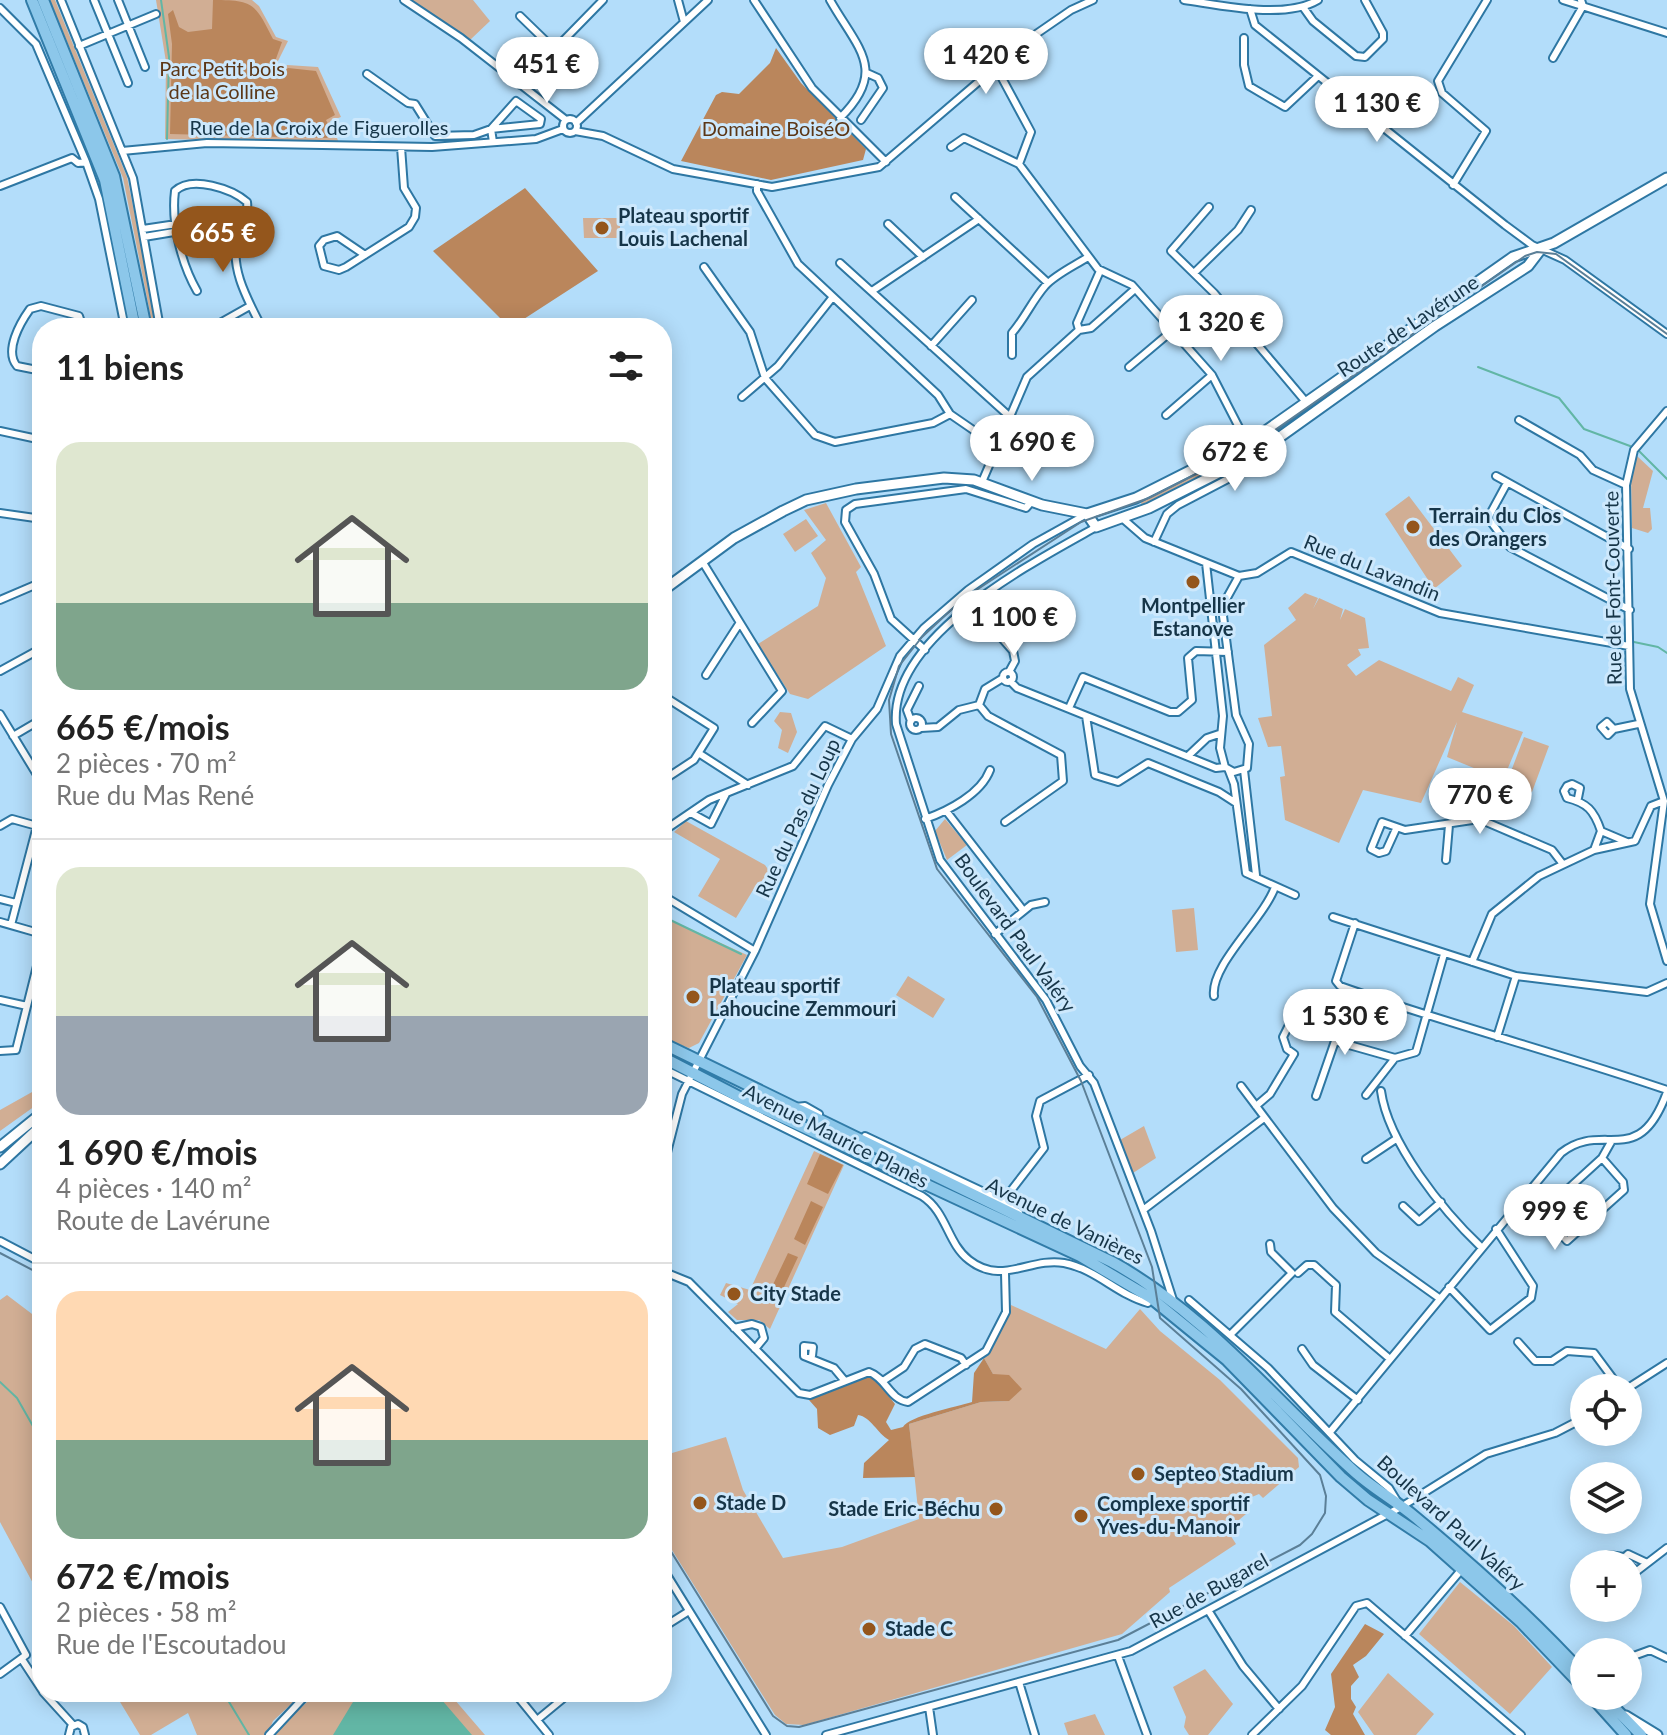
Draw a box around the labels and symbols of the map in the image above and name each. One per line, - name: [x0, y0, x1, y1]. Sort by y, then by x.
- pin: 1 420 €: [912, 28, 1060, 96]
- pin: 451 €: [491, 37, 603, 105]
- park label: Parc Petit bois de la Colline: [159, 56, 285, 103]
- pin: 1 130 €: [1303, 76, 1451, 144]
- street label: Rue de la Croix de Figuerolles: [190, 115, 448, 139]
- park label: Domaine BoiséO: [702, 116, 850, 140]
- place label: Plateau sportif Louis Lachenal: [618, 203, 750, 250]
- pin: 665 €: [167, 206, 279, 274]
- marker: Plateau sportif Louis Lachenal: [593, 219, 611, 237]
- street label: Route de Lavérune: [1332, 269, 1482, 381]
- pin: 1 320 €: [1147, 295, 1295, 363]
- pin: 1 690 €: [958, 415, 1106, 483]
- pin: 672 €: [1179, 425, 1291, 493]
- street label: Rue de Font-Couverte: [1598, 491, 1626, 685]
- place label: Terrain du Clos des Orangers: [1429, 503, 1562, 550]
- marker: Terrain du Clos des Orangers: [1404, 518, 1422, 536]
- street label: Rue du Lavandin: [1301, 529, 1444, 605]
- marker: Montpellier Estanove: [1184, 573, 1202, 591]
- pin: 1 100 €: [940, 590, 1088, 658]
- place label: Montpellier Estanove: [1141, 593, 1245, 640]
- street label: Rue du Pas du Loup: [750, 734, 844, 901]
- pin: 770 €: [1424, 768, 1536, 836]
- street label: Boulevard Paul Valéry: [950, 848, 1082, 1017]
- place label: Plateau sportif Lahoucine Zemmouri: [709, 973, 896, 1020]
- marker: Plateau sportif Lahoucine Zemmouri: [684, 988, 702, 1006]
- pin: 1 530 €: [1271, 989, 1419, 1057]
- street label: Avenue Maurice Planès: [740, 1078, 933, 1192]
- street label: Avenue de Vanières: [983, 1172, 1148, 1269]
- pin: 999 €: [1499, 1184, 1611, 1252]
- place label: City Stade: [750, 1281, 841, 1305]
- marker: City Stade: [725, 1285, 743, 1303]
- street label: Boulevard Paul Valéry: [1373, 1450, 1531, 1595]
- place label: Septeo Stadium: [1154, 1461, 1294, 1485]
- marker: Septeo Stadium: [1129, 1465, 1147, 1483]
- place label: Stade D: [716, 1490, 786, 1514]
- place label: Complexe sportif Yves-du-Manoir: [1096, 1491, 1251, 1538]
- marker: Stade D: [691, 1494, 709, 1512]
- place label: Stade Eric-Béchu: [828, 1496, 980, 1520]
- marker: Stade Eric-Béchu: [987, 1500, 1005, 1518]
- marker: Complexe sportif Yves-du-Manoir: [1072, 1507, 1090, 1525]
- street label: Rue de Bugarel: [1145, 1548, 1272, 1633]
- place label: Stade C: [885, 1616, 953, 1640]
- marker: Stade C: [860, 1620, 878, 1638]

